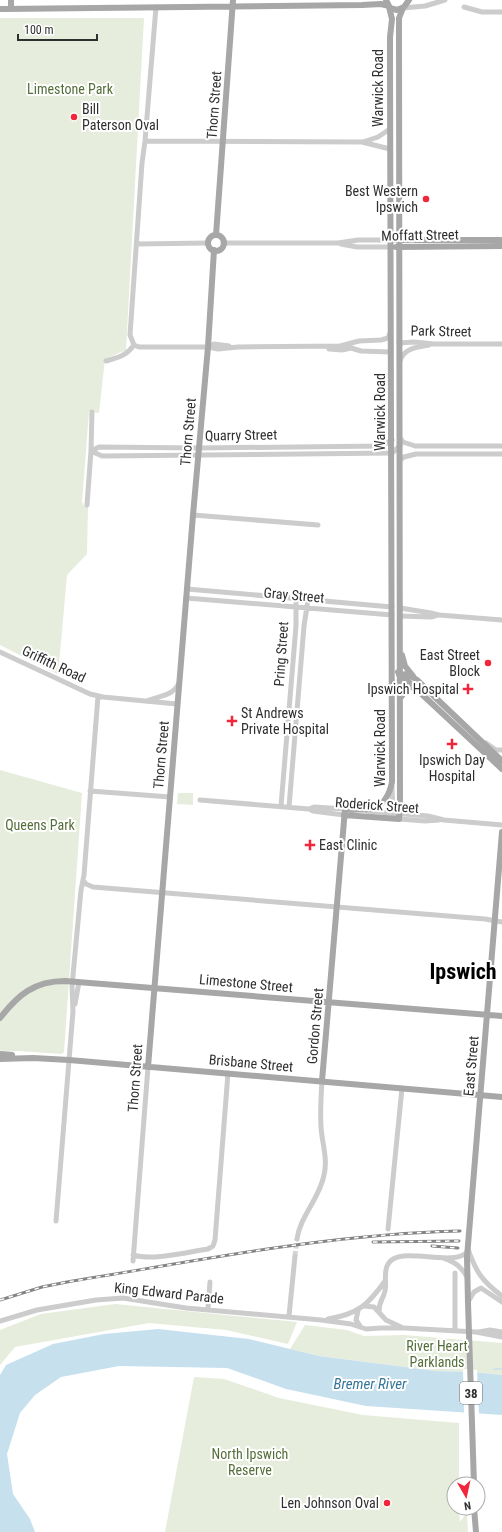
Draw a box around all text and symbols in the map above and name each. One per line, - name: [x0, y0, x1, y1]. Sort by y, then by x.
- scale bar: [18, 16, 97, 42]
- text: 100 m: [24, 23, 54, 37]
- street label: Warwick Road: [370, 49, 386, 127]
- street label: Thorn Street: [204, 70, 224, 140]
- park label: Limestone Park: [27, 81, 114, 97]
- place label: Bill Paterson Oval: [82, 101, 159, 133]
- marker: Bill Paterson Oval: [69, 112, 79, 122]
- place label: Best Western Ipswich: [345, 183, 418, 215]
- marker: Best Western Ipswich: [421, 194, 431, 204]
- street label: Moffatt Street: [381, 226, 459, 244]
- street label: Park Street: [410, 322, 472, 340]
- street label: Warwick Road: [372, 373, 388, 451]
- street label: Thorn Street: [177, 397, 199, 467]
- street label: Quarry Street: [205, 426, 277, 444]
- street label: Gray Street: [263, 584, 325, 606]
- street label: Pring Street: [271, 621, 291, 687]
- street label: Griffith Road: [20, 642, 88, 686]
- place label: East Street Block: [420, 647, 481, 679]
- marker: East Street Block: [483, 658, 493, 668]
- place label: Ipswich Hospital: [367, 681, 459, 697]
- marker: Ipswich Hospital: [462, 683, 474, 695]
- place label: St Andrews Private Hospital: [241, 705, 329, 737]
- street label: Warwick Road: [372, 709, 388, 787]
- marker: St Andrews Private Hospital: [226, 715, 238, 727]
- street label: Thorn Street: [150, 720, 172, 790]
- marker: Ipswich Day Hospital: [446, 738, 458, 750]
- place label: Ipswich Day Hospital: [419, 752, 485, 784]
- street label: Roderick Street: [334, 794, 420, 816]
- park label: Queens Park: [5, 817, 76, 833]
- place label: East Clinic: [319, 837, 377, 853]
- marker: East Clinic: [304, 839, 316, 851]
- district label: Ipswich: [429, 959, 497, 984]
- street label: Limestone Street: [199, 971, 293, 995]
- street label: Gordon Street: [304, 987, 326, 1065]
- street label: East Street: [460, 1035, 482, 1097]
- street label: Thorn Street: [125, 1043, 145, 1113]
- street label: Brisbane Street: [208, 1051, 294, 1075]
- street label: King Edward Parade: [113, 1279, 225, 1307]
- park label: River Heart Parklands: [406, 1338, 468, 1370]
- water label: Bremer River: [333, 1375, 407, 1393]
- road number: 38: [460, 1382, 482, 1404]
- park label: North Ipswich Reserve: [212, 1446, 288, 1478]
- north arrow: [446, 1476, 486, 1516]
- place label: Len Johnson Oval: [281, 1495, 379, 1511]
- marker: Len Johnson Oval: [382, 1498, 392, 1508]
- text: N: [463, 1498, 472, 1512]

